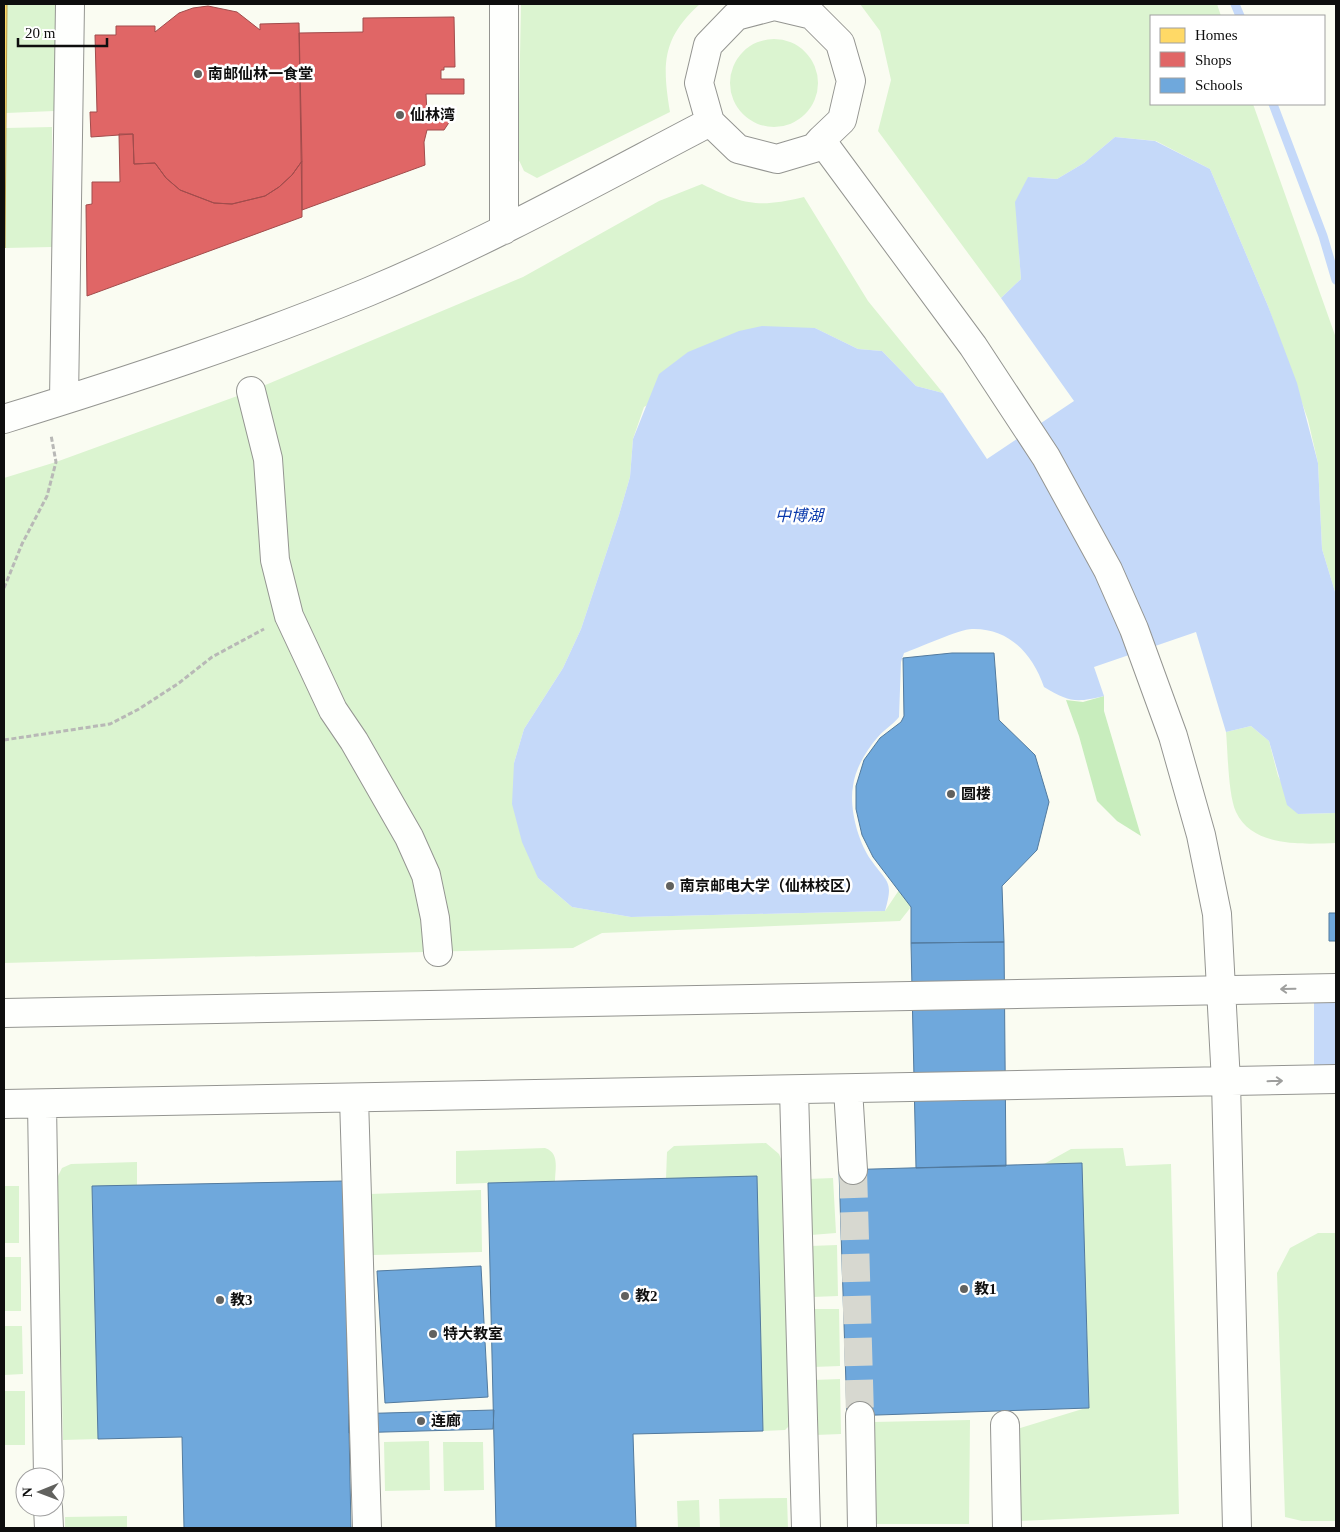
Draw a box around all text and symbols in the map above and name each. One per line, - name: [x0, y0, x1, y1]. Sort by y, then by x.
- scale bar: [18, 15, 106, 47]
- legend: [1150, 15, 1325, 105]
- text: 20 m: [25, 25, 56, 41]
- text: Homes: [1195, 27, 1238, 43]
- text: Shops: [1195, 52, 1232, 68]
- place label: 南邮仙林一食堂: [208, 65, 313, 82]
- marker: 南邮仙林一食堂: [192, 68, 204, 80]
- text: Schools: [1195, 77, 1243, 93]
- place label: 仙林湾: [410, 106, 455, 123]
- marker: 仙林湾: [394, 109, 406, 121]
- water label: 中博湖: [775, 507, 826, 524]
- place label: 圆楼: [961, 786, 991, 802]
- marker: 圆楼: [945, 788, 957, 800]
- place label: 南京邮电大学（仙林校区）: [680, 877, 860, 894]
- marker: 南京邮电大学（仙林校区）: [664, 880, 676, 892]
- one-way arrow: [1280, 984, 1296, 994]
- one-way arrow: [1267, 1076, 1283, 1085]
- place label: 教1: [974, 1281, 997, 1297]
- marker: 教1: [958, 1283, 970, 1295]
- place label: 教2: [635, 1288, 658, 1304]
- marker: 教2: [619, 1290, 631, 1302]
- place label: 教3: [230, 1292, 253, 1308]
- marker: 教3: [214, 1294, 226, 1306]
- place label: 特大教室: [443, 1326, 503, 1342]
- marker: 特大教室: [427, 1328, 439, 1340]
- place label: 连廊: [431, 1413, 461, 1429]
- marker: 连廊: [415, 1415, 427, 1427]
- north arrow: [15, 1467, 65, 1517]
- text: N: [20, 1487, 35, 1497]

